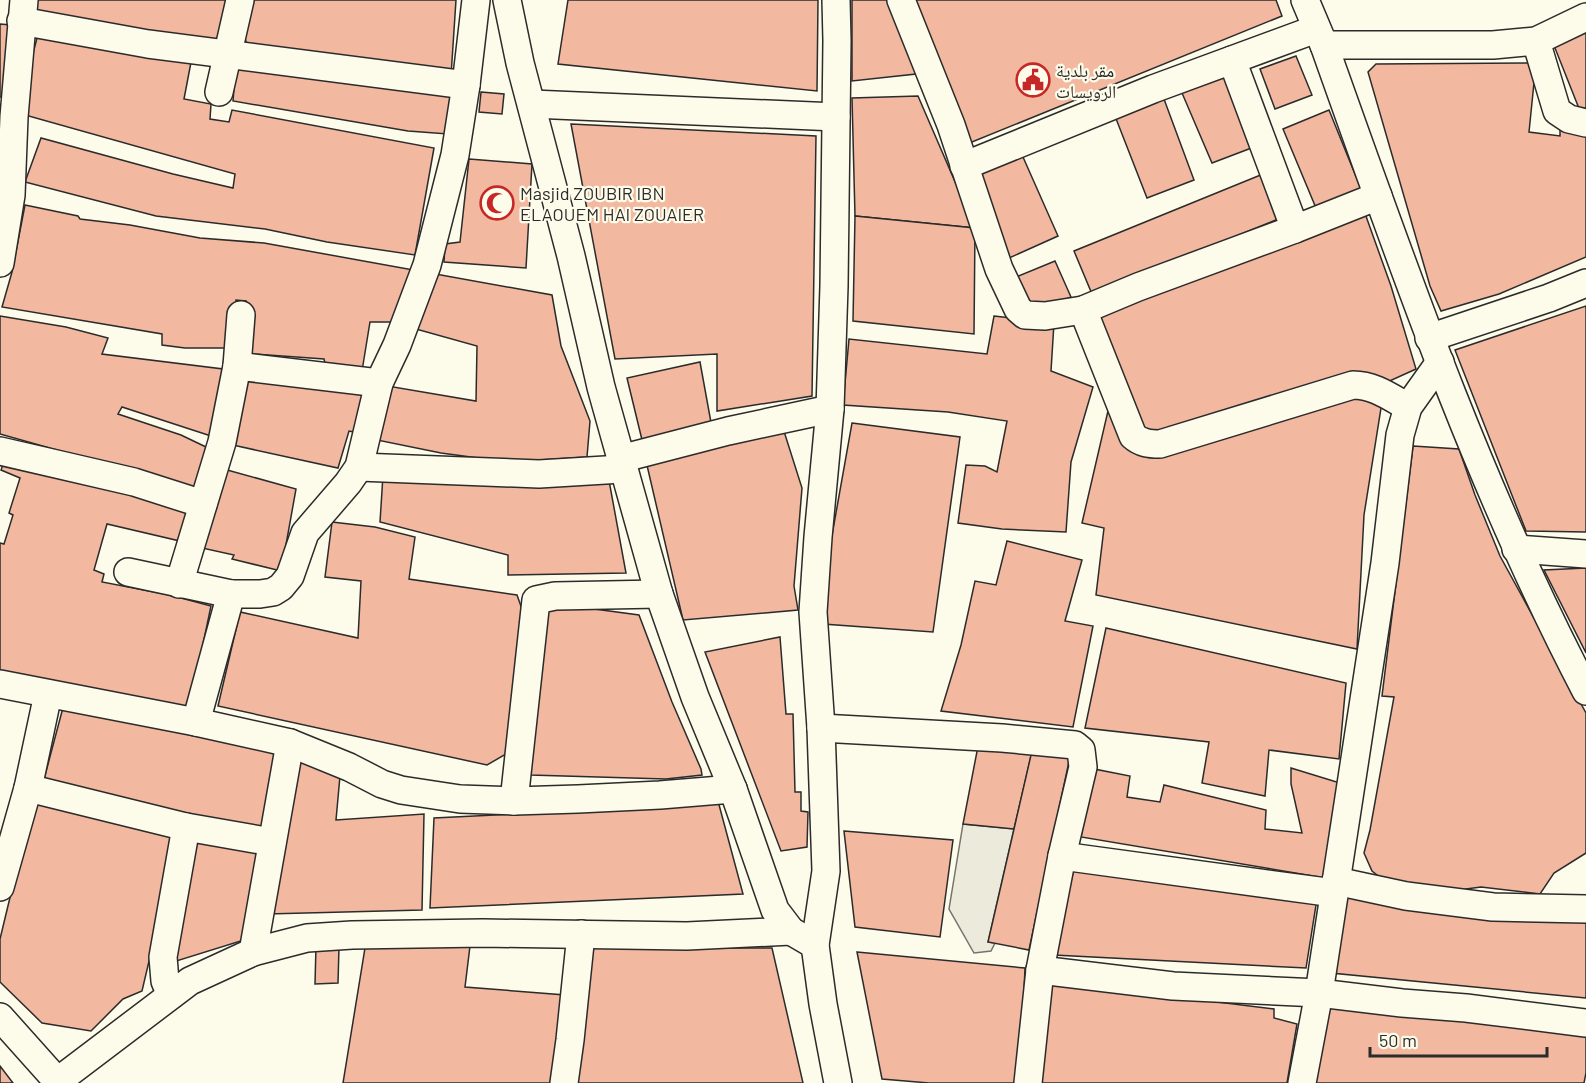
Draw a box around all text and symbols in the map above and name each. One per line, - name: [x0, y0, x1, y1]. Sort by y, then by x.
- place label: مقر بلدية الرويسات: [1056, 59, 1116, 102]
- public building icon: مقر بلدية الرويسات: [1015, 62, 1051, 98]
- place label: Masjid ZOUBIR IBN ELAOUEM HAI ZOUAIER: [520, 182, 704, 225]
- mosque icon: Masjid ZOUBIR IBN ELAOUEM HAI ZOUAIER: [479, 185, 515, 221]
- scale bar: [1370, 1020, 1547, 1058]
- text: 50 m: [1379, 1029, 1417, 1051]

